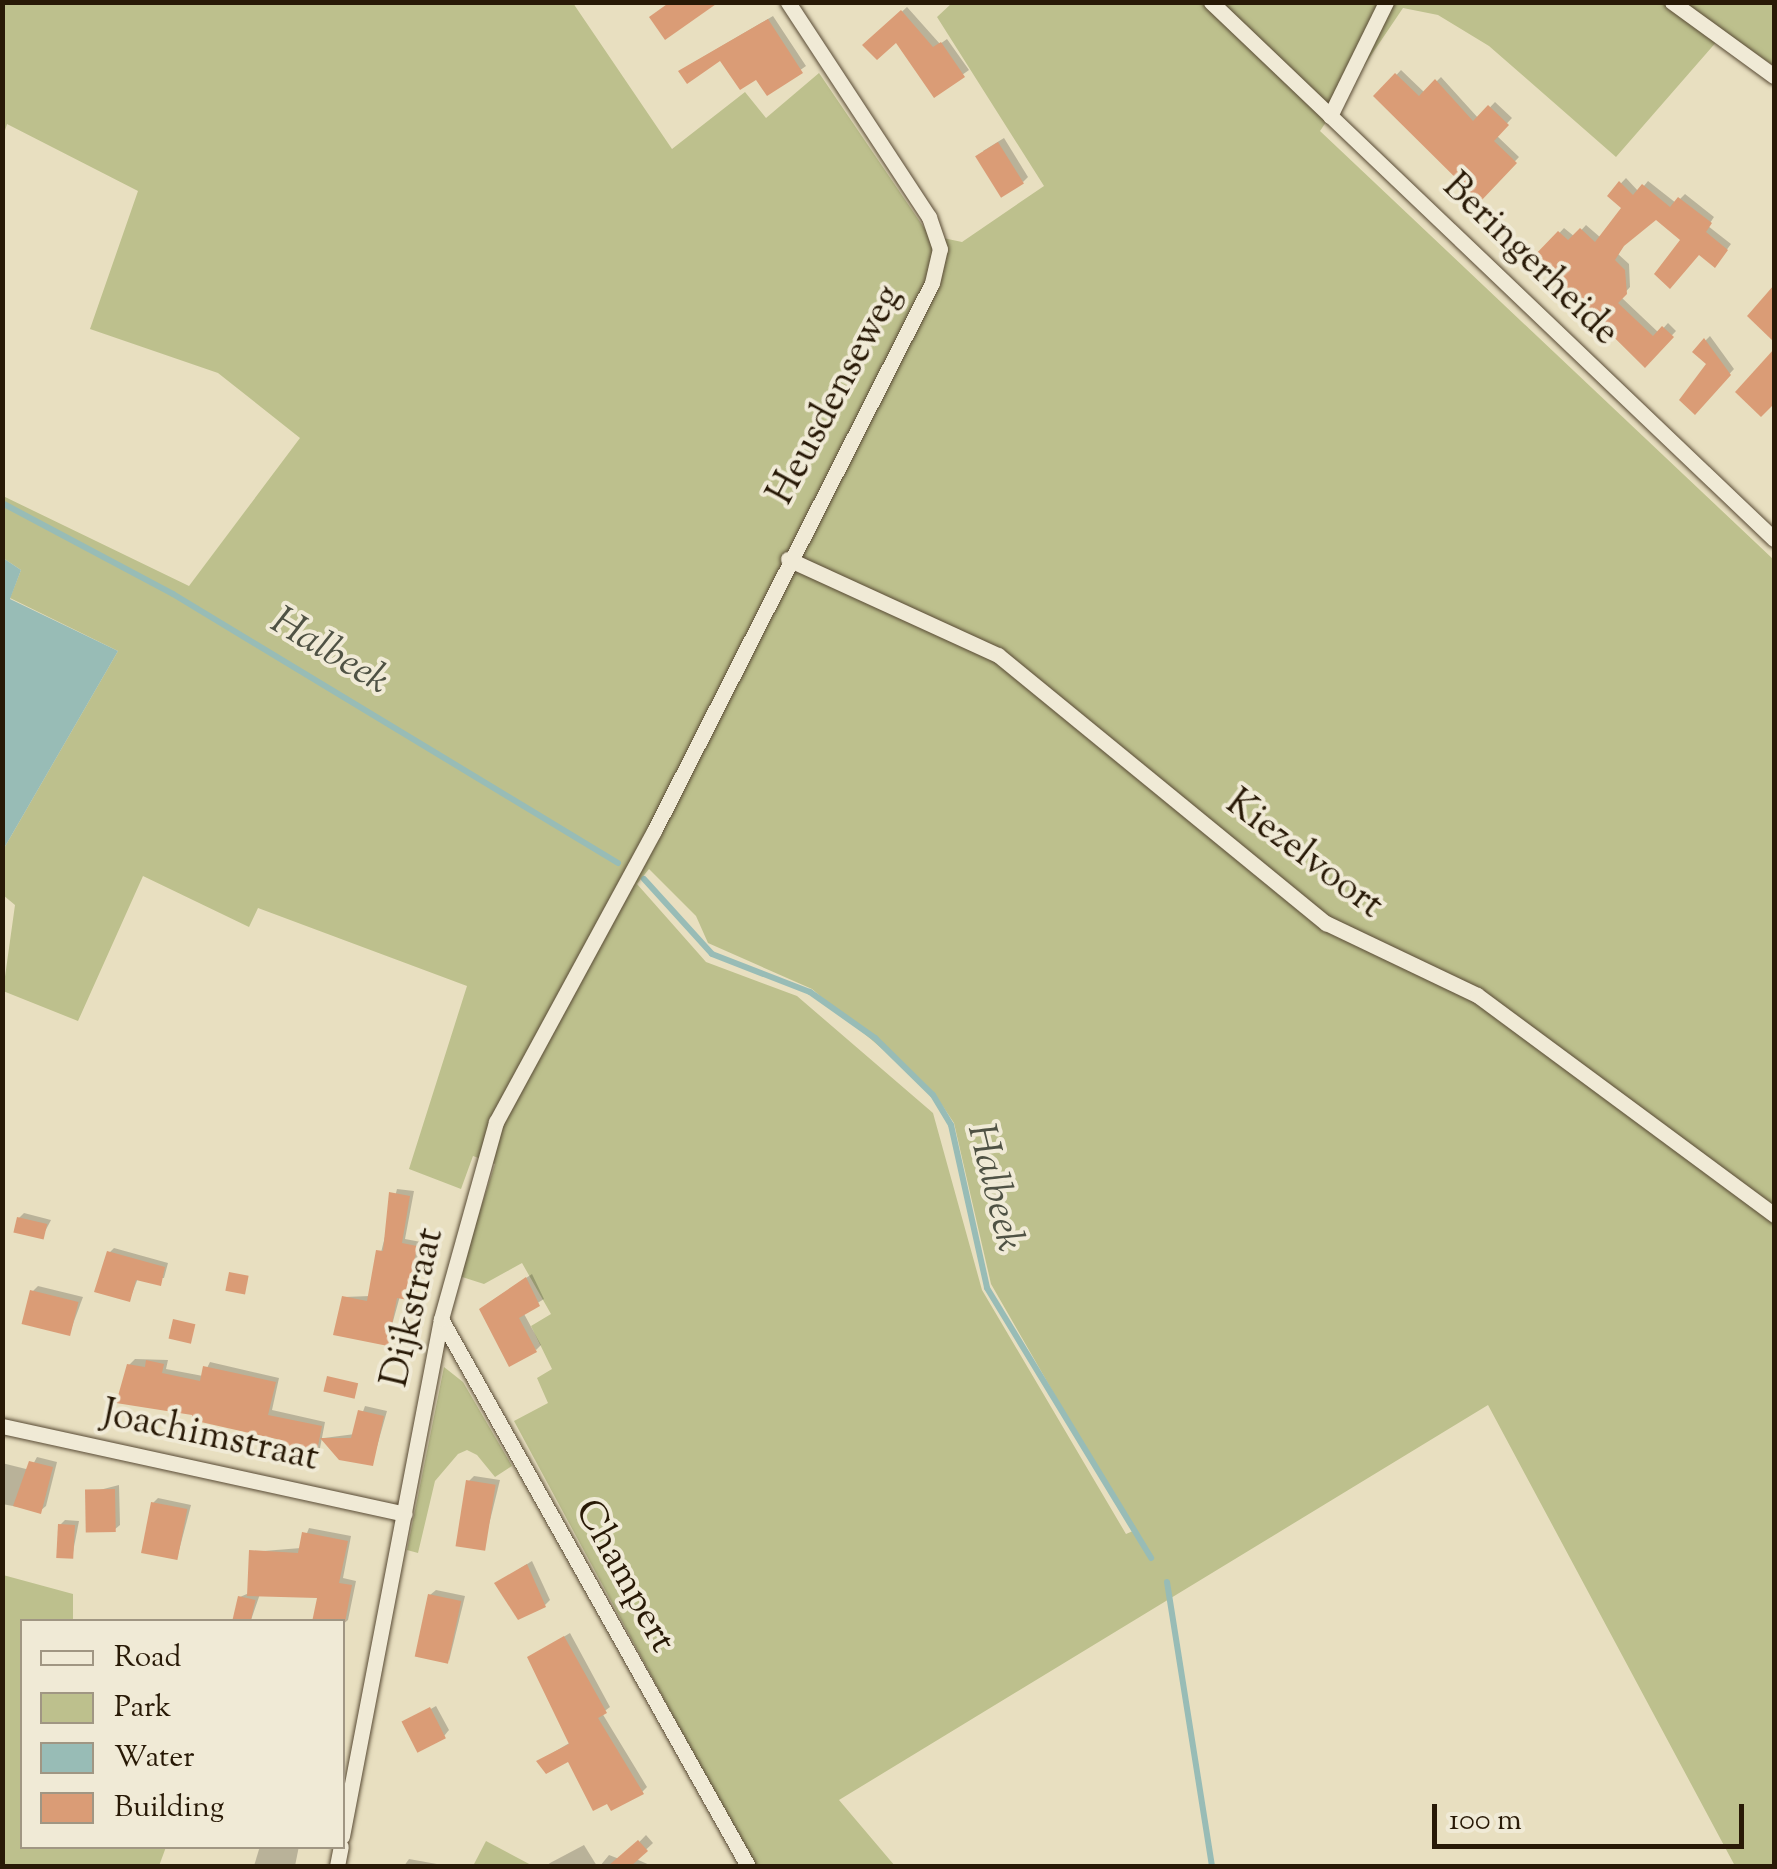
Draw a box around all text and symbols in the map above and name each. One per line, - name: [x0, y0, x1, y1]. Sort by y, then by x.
- street label: Beringerheide: [1431, 165, 1627, 357]
- street label: Heusdenseweg: [760, 279, 914, 513]
- water label: Halbeek: [261, 599, 397, 707]
- street label: Kiezelvoort: [1215, 782, 1391, 930]
- water label: Halbeek: [954, 1119, 1032, 1257]
- street label: Dijkstraat: [375, 1224, 455, 1392]
- street label: Joachimstraat: [98, 1393, 322, 1483]
- street label: Champert: [562, 1493, 684, 1661]
- legend: [20, 1619, 345, 1849]
- text: Road: [114, 1637, 181, 1680]
- text: Park: [114, 1687, 171, 1730]
- text: Water: [114, 1737, 195, 1780]
- scale bar: [1437, 1784, 1750, 1846]
- text: Building: [114, 1787, 224, 1830]
- text: 100 m: [1449, 1800, 1522, 1843]

